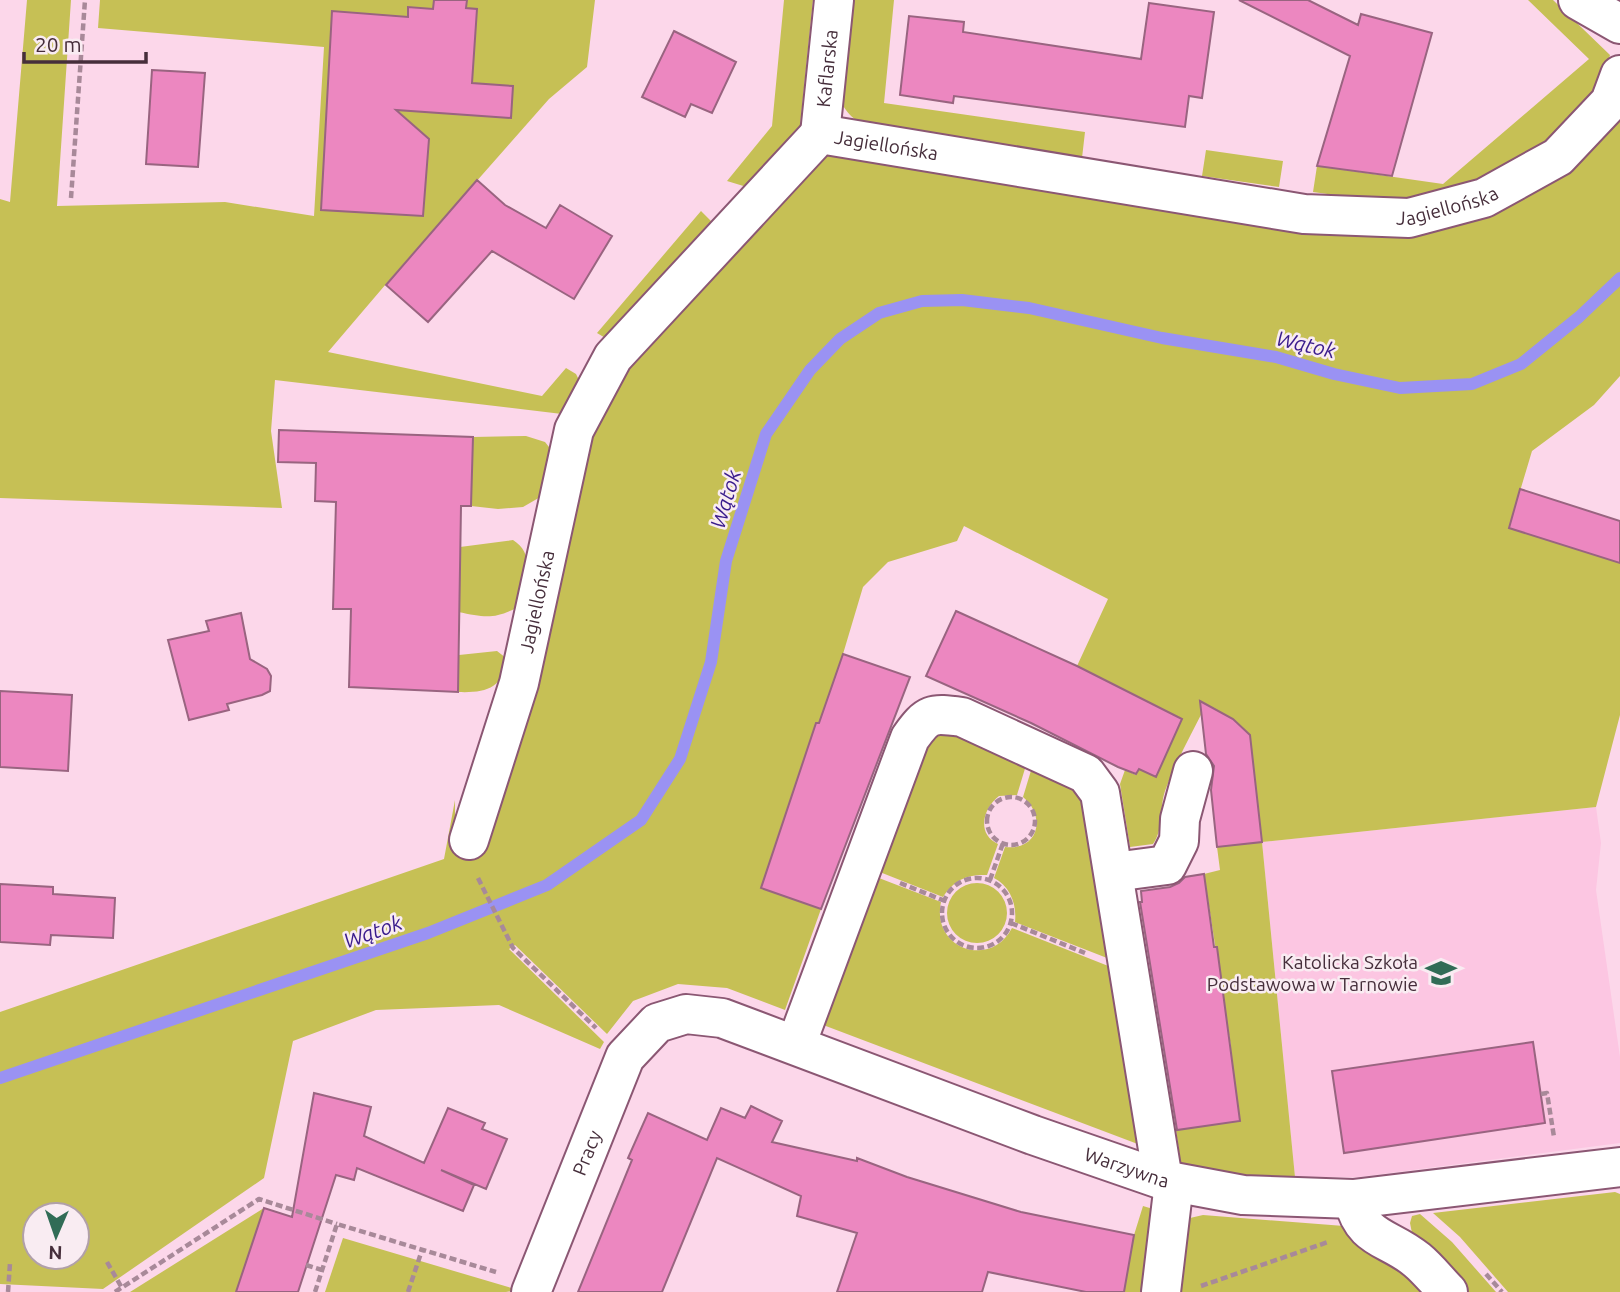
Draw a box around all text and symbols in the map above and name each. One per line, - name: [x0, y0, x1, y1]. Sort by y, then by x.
- scale bar: [24, 21, 147, 65]
- street label: Kaflarska: [812, 28, 842, 108]
- text: 20 m: [35, 32, 82, 56]
- street label: Jagiellońska: [833, 126, 940, 164]
- street label: Jagiellońska: [1396, 181, 1502, 229]
- water label: Wątok: [1274, 326, 1338, 363]
- water label: Wątok: [705, 466, 745, 531]
- street label: Jagiellońska: [515, 548, 559, 655]
- water label: Wątok: [340, 910, 405, 952]
- place label: Katolicka Szkoła Podstawowa w Tarnowie: [1207, 951, 1418, 995]
- school or university icon: Katolicka Szkoła Podstawowa w Tarnowie: [1424, 956, 1458, 990]
- street label: Pracy: [568, 1127, 606, 1178]
- street label: Warzywna: [1082, 1143, 1171, 1192]
- north arrow: [21, 1201, 91, 1271]
- text: N: [48, 1242, 63, 1264]

